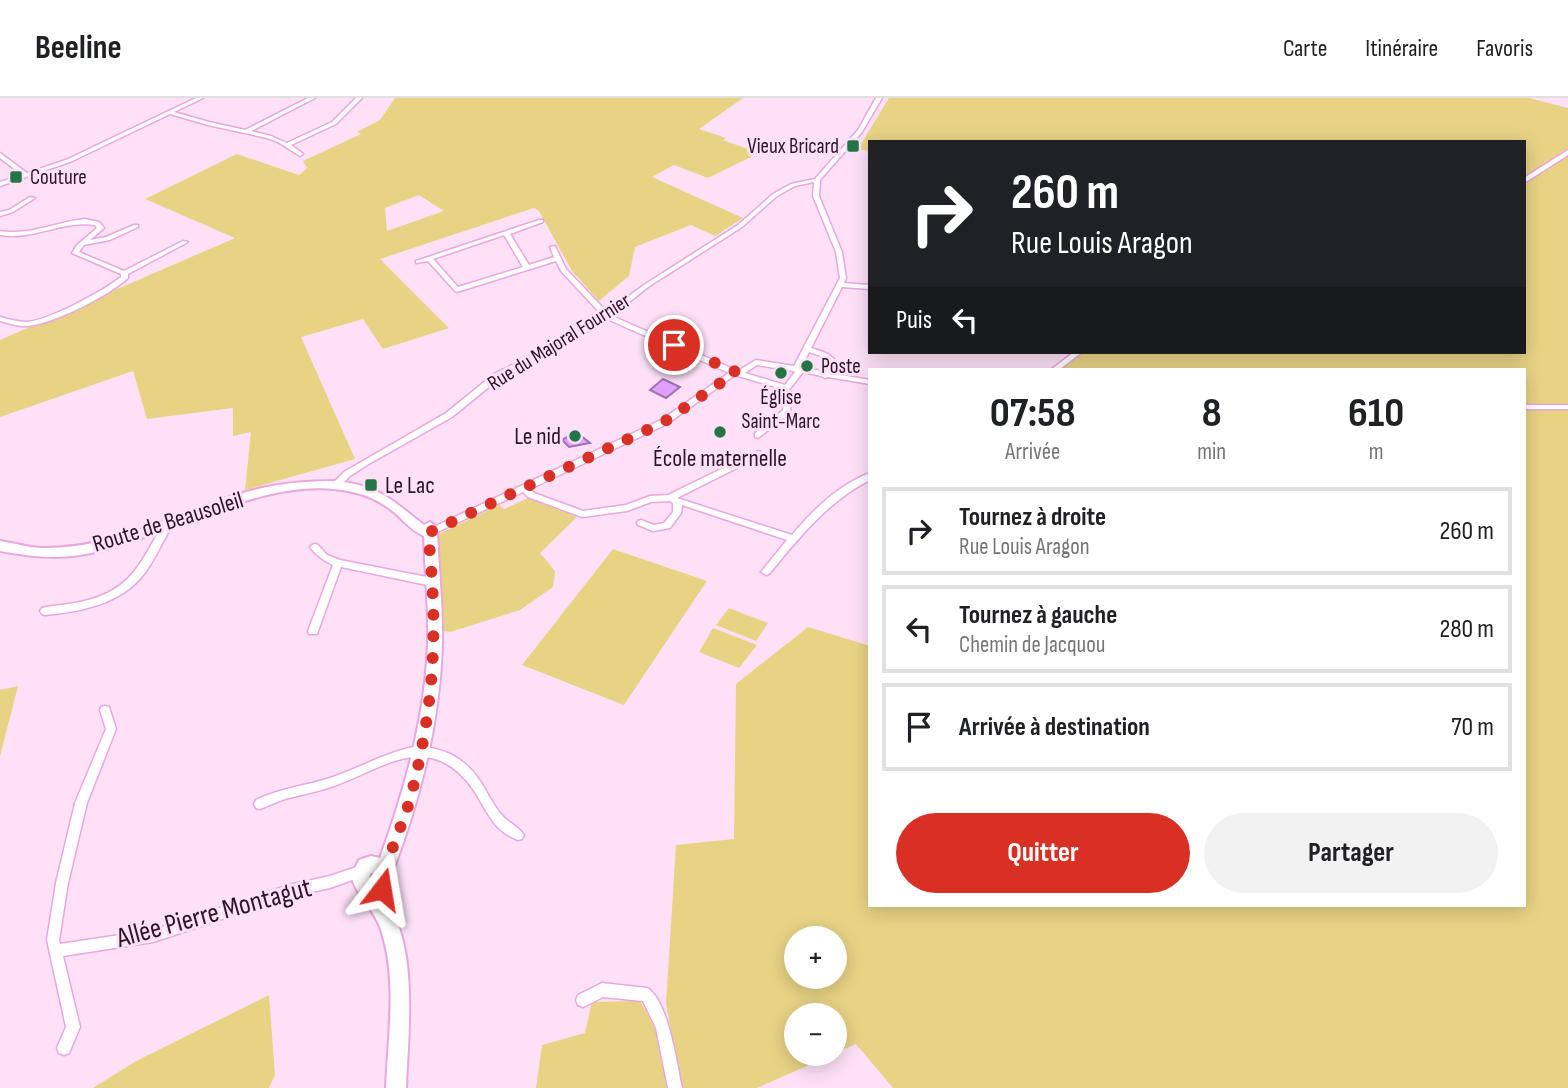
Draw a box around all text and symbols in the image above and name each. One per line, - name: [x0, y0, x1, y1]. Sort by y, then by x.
- text: Beeline: [35, 28, 122, 68]
- text: Carte: [1283, 34, 1327, 63]
- text: Itinéraire: [1365, 34, 1438, 63]
- text: Favoris: [1476, 34, 1533, 63]
- place label: Vieux Bricard: [747, 134, 839, 159]
- marker: Vieux Bricard: [845, 138, 861, 154]
- text: 260 m: [1011, 164, 1119, 223]
- place label: Couture: [30, 165, 87, 190]
- icon: right: [896, 168, 987, 259]
- marker: Couture: [8, 169, 24, 185]
- text: Rue Louis Aragon: [1011, 224, 1193, 263]
- street label: Rue du Majoral Fournier: [483, 288, 635, 396]
- icon: left: [946, 301, 984, 339]
- text: Puis: [896, 305, 932, 336]
- pin: [644, 315, 704, 375]
- icon: arrive: [655, 326, 693, 364]
- place label: Poste: [821, 354, 861, 379]
- marker: Poste: [799, 358, 815, 374]
- marker: Église Saint-Marc: [773, 365, 789, 381]
- place label: Église Saint-Marc: [742, 385, 820, 434]
- text: 07:58: [990, 388, 1076, 439]
- text: 8: [1202, 388, 1222, 439]
- text: 610: [1348, 388, 1404, 439]
- place label: Le nid: [514, 422, 561, 451]
- marker: École maternelle: [712, 424, 728, 440]
- marker: Le nid: [567, 428, 583, 444]
- text: Arrivée: [1005, 438, 1060, 466]
- text: min: [1197, 438, 1226, 466]
- text: m: [1369, 438, 1383, 466]
- place label: École maternelle: [653, 444, 787, 473]
- place label: Le Lac: [385, 471, 435, 500]
- marker: Le Lac: [363, 477, 379, 493]
- street label: Route de Beausoleil: [89, 485, 247, 559]
- text: Tournez à droite: [959, 502, 1106, 533]
- icon: right: [900, 512, 938, 550]
- text: 260 m: [1439, 516, 1494, 547]
- text: Rue Louis Aragon: [959, 533, 1090, 561]
- text: Tournez à gauche: [959, 600, 1117, 631]
- icon: left: [900, 610, 938, 648]
- text: 280 m: [1439, 614, 1494, 645]
- text: Chemin de Jacquou: [959, 631, 1105, 659]
- icon: arrive: [900, 708, 938, 746]
- text: Arrivée à destination: [959, 712, 1150, 743]
- text: 70 m: [1451, 712, 1494, 743]
- button: Quitter: [896, 813, 1190, 893]
- button: Partager: [1204, 813, 1498, 893]
- position arrow: [345, 852, 419, 926]
- street label: Allée Pierre Montagut: [112, 871, 315, 955]
- map controls: [784, 926, 847, 1066]
- button: +: [784, 926, 847, 989]
- button: −: [784, 1003, 847, 1066]

